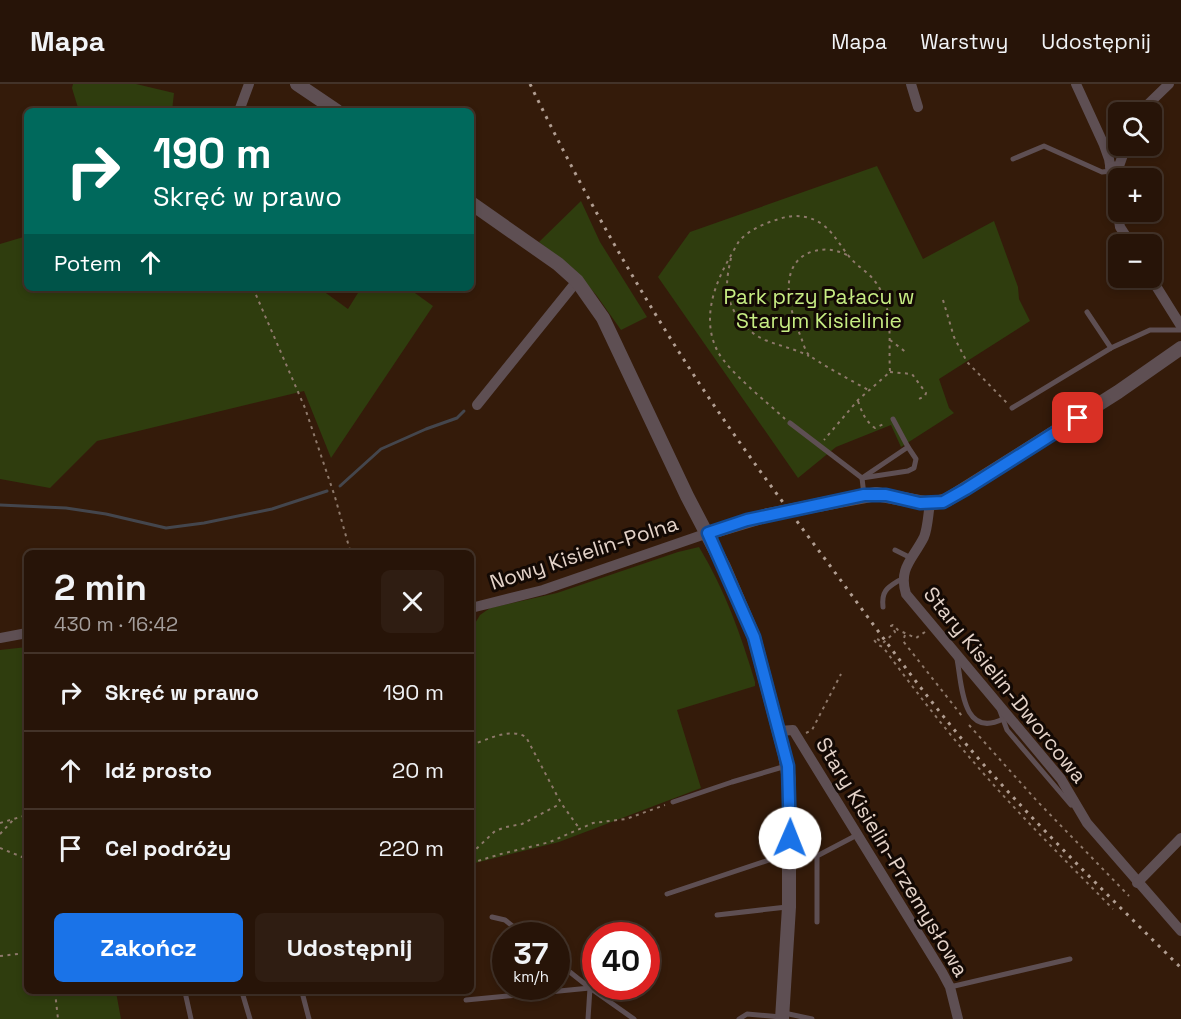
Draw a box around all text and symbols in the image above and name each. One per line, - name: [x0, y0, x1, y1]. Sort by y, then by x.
- text: Mapa: [30, 23, 105, 59]
- text: Mapa: [831, 28, 887, 55]
- text: Warstwy: [920, 28, 1008, 55]
- text: Udostępnij: [1041, 28, 1151, 55]
- map controls: [1108, 102, 1162, 288]
- button: search: [1108, 102, 1162, 156]
- text: 190 m: [153, 127, 272, 180]
- icon: right: [54, 132, 132, 210]
- button: +: [1108, 168, 1162, 222]
- text: Skręć w prawo: [153, 179, 342, 214]
- button: −: [1108, 234, 1162, 288]
- icon: ahead: [134, 246, 167, 279]
- text: Potem: [54, 249, 122, 277]
- park label: Park przy Pałacu w Starym Kisielinie: [723, 283, 915, 334]
- pin: [1052, 392, 1103, 443]
- icon: arrive: [1061, 401, 1094, 434]
- street label: Nowy Kisielin-Polna: [486, 509, 681, 596]
- text: 2 min: [54, 565, 147, 611]
- button: close: [381, 570, 444, 633]
- street label: Stary Kisielin-Dworcowa: [918, 581, 1093, 788]
- text: 430 m · 16:42: [54, 611, 178, 637]
- icon: right: [54, 676, 87, 709]
- text: Skręć w prawo: [105, 678, 259, 706]
- text: 190 m: [383, 678, 444, 706]
- street label: Stary Kisielin-Przemysłowa: [810, 732, 975, 981]
- icon: ahead: [54, 754, 87, 787]
- text: Idź prosto: [105, 756, 212, 784]
- text: 20 m: [392, 756, 444, 784]
- position arrow: [758, 806, 822, 870]
- icon: arrive: [54, 832, 87, 865]
- text: Cel podróży: [105, 834, 231, 862]
- text: 220 m: [379, 834, 444, 862]
- button: Zakończ: [54, 913, 243, 982]
- button: Udostępnij: [255, 913, 444, 982]
- speed limit sign: 40: [582, 922, 660, 1000]
- text: 37: [514, 934, 548, 973]
- text: km/h: [513, 967, 549, 986]

